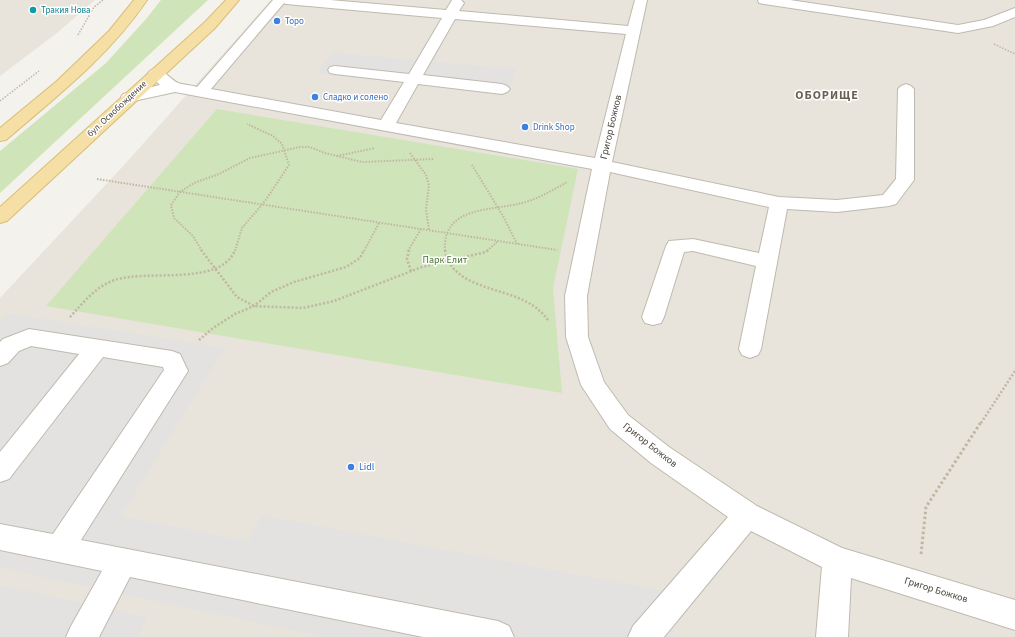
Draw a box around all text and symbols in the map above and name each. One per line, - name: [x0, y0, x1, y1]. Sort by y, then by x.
- place label: Тракия Нова: [41, 4, 91, 17]
- marker: Тракия Нова: [28, 5, 38, 15]
- place label: Торо: [285, 15, 304, 28]
- marker: Торо: [272, 16, 282, 26]
- street label: бул. Освобождение: [84, 78, 150, 140]
- district label: ОБОРИЩЕ: [795, 87, 859, 104]
- place label: Сладко и солено: [323, 91, 388, 104]
- marker: Сладко и солено: [310, 92, 320, 102]
- street label: Григор Божков: [597, 93, 625, 161]
- place label: Drink Shop: [533, 121, 575, 134]
- marker: Drink Shop: [520, 122, 530, 132]
- park label: Парк Елит: [423, 253, 468, 267]
- street label: Григор Божков: [620, 419, 680, 471]
- place label: Lidl: [359, 460, 375, 474]
- marker: Lidl: [346, 462, 356, 472]
- street label: Григор Божков: [903, 574, 969, 606]

